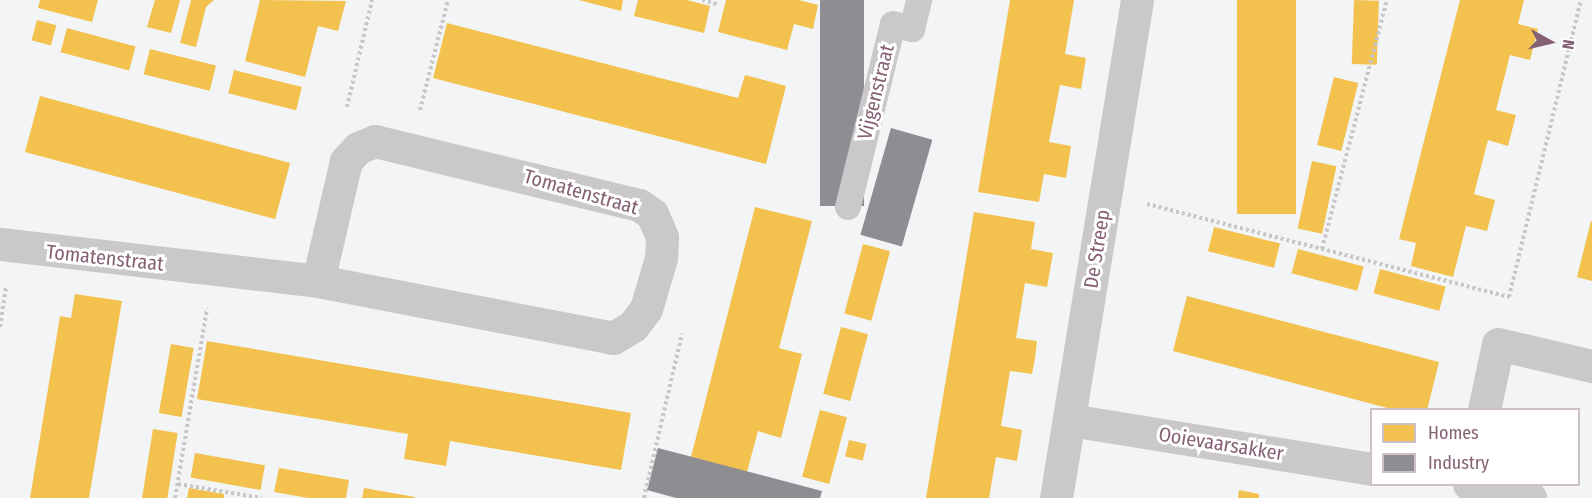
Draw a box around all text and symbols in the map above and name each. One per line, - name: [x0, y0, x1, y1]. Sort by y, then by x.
- north arrow: [1520, 12, 1580, 72]
- text: N: [1558, 39, 1578, 51]
- street label: Vijgenstraat: [853, 42, 899, 142]
- street label: Tomatenstraat: [521, 164, 641, 220]
- street label: De Streep: [1079, 208, 1115, 290]
- street label: Tomatenstraat: [45, 240, 165, 276]
- legend: [1370, 408, 1580, 486]
- street label: Ooievaarsakker: [1157, 422, 1285, 466]
- text: Homes: [1428, 422, 1479, 444]
- text: Industry: [1428, 452, 1489, 474]

